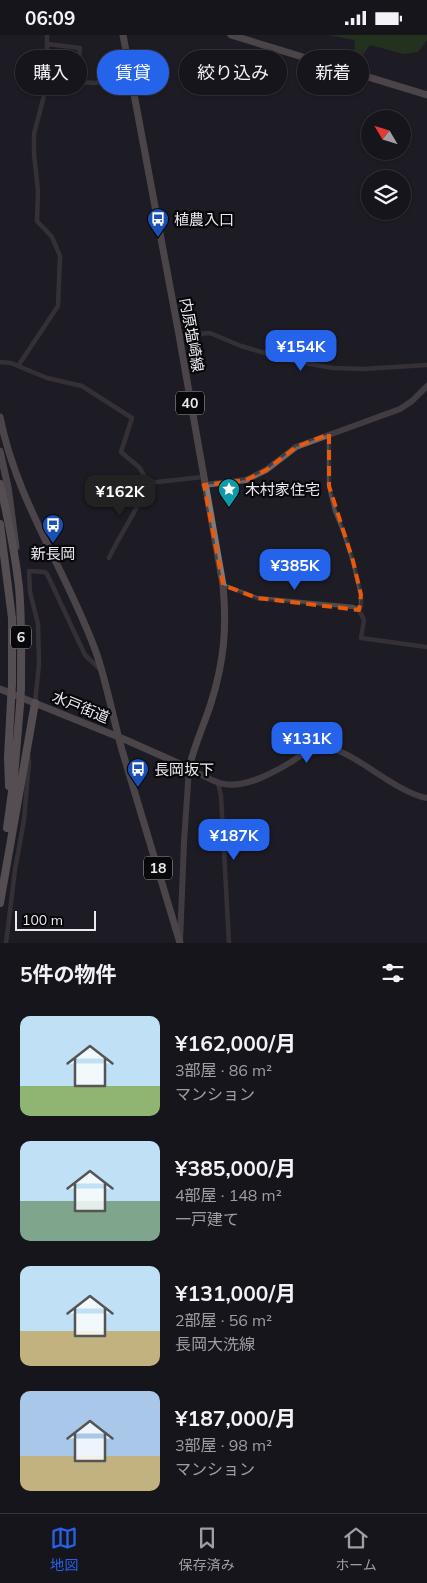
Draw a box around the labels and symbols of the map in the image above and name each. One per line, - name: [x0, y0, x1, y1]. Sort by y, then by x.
- north arrow: [361, 110, 411, 160]
- bus stop icon: 植農入口: [146, 207, 170, 238]
- place label: 植農入口: [174, 210, 234, 229]
- street label: 内原塩崎線: [176, 296, 208, 374]
- pin: ¥154K: [266, 329, 336, 372]
- road number: 40: [176, 391, 204, 414]
- pin: ¥162K: [85, 475, 155, 517]
- place icon: 木村家住宅: [217, 477, 241, 508]
- place label: 木村家住宅: [245, 480, 320, 499]
- bus stop icon: 新長岡: [41, 513, 65, 544]
- place label: 新長岡: [30, 544, 76, 563]
- pin: ¥385K: [260, 549, 330, 591]
- road number: 6: [11, 625, 31, 649]
- street label: 水戸街道: [50, 687, 112, 727]
- pin: ¥131K: [272, 721, 342, 764]
- bus stop icon: 長岡坂下: [126, 757, 150, 788]
- place label: 長岡坂下: [154, 760, 214, 779]
- pin: ¥187K: [199, 819, 269, 861]
- road number: 18: [144, 856, 172, 879]
- scale bar: [15, 908, 96, 931]

